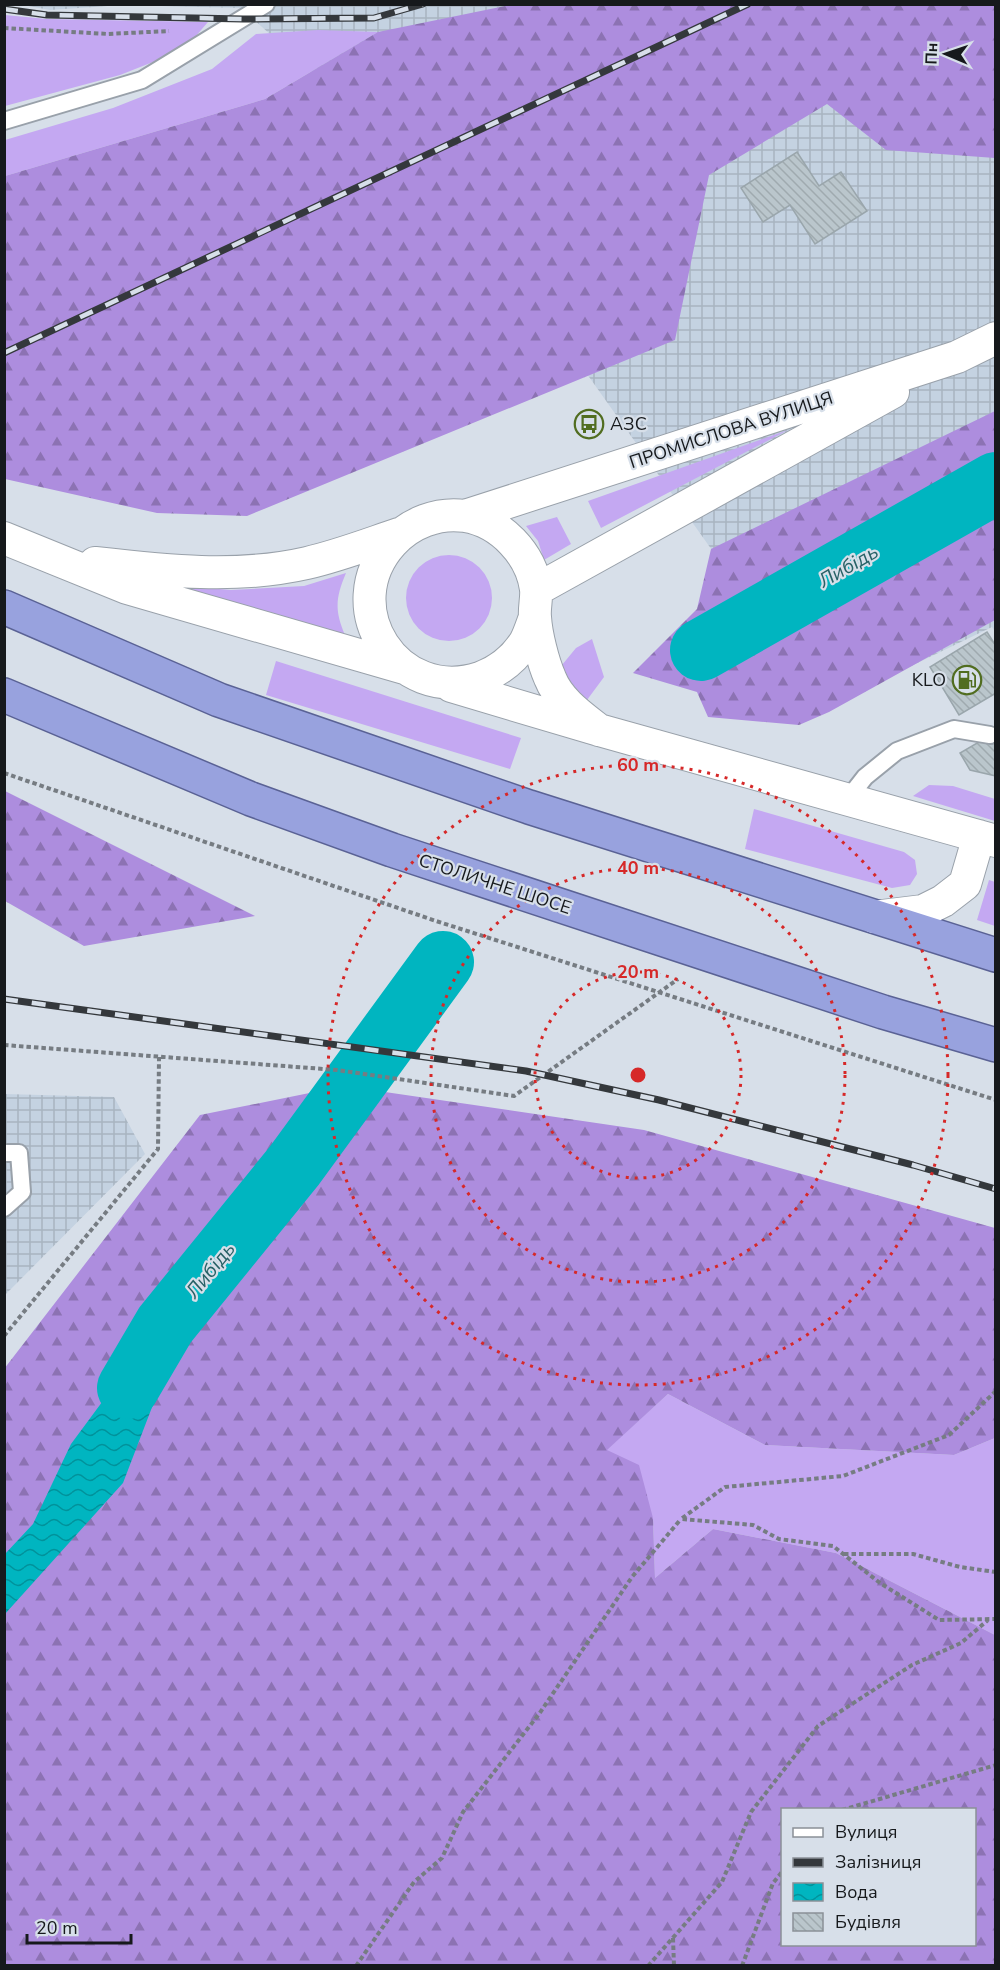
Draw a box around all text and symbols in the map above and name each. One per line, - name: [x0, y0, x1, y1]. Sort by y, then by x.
- north arrow: [916, 24, 976, 84]
- text: Пн: [921, 42, 943, 65]
- street label: ПРОМИСЛОВА ВУЛИЦЯ: [626, 386, 836, 474]
- bus stop icon: АЗС: [573, 408, 605, 440]
- place label: АЗС: [610, 412, 647, 436]
- water label: Либідь: [812, 538, 883, 595]
- fuel station icon: KLO: [951, 664, 983, 696]
- place label: KLO: [912, 668, 946, 692]
- text: 60 m: [617, 753, 659, 777]
- street label: СТОЛИЧНЕ ШОСЕ: [416, 848, 574, 920]
- text: 40 m: [617, 856, 659, 880]
- text: 20 m: [617, 960, 659, 984]
- centre of rings: [628, 1065, 648, 1085]
- water label: Либідь: [179, 1236, 241, 1305]
- legend: [781, 1808, 976, 1946]
- text: Вулиця: [835, 1820, 897, 1844]
- text: Залізниця: [835, 1850, 921, 1874]
- text: Вода: [835, 1880, 878, 1904]
- scale bar: [27, 1907, 130, 1945]
- text: Будівля: [835, 1910, 901, 1934]
- text: 20 m: [36, 1916, 78, 1940]

